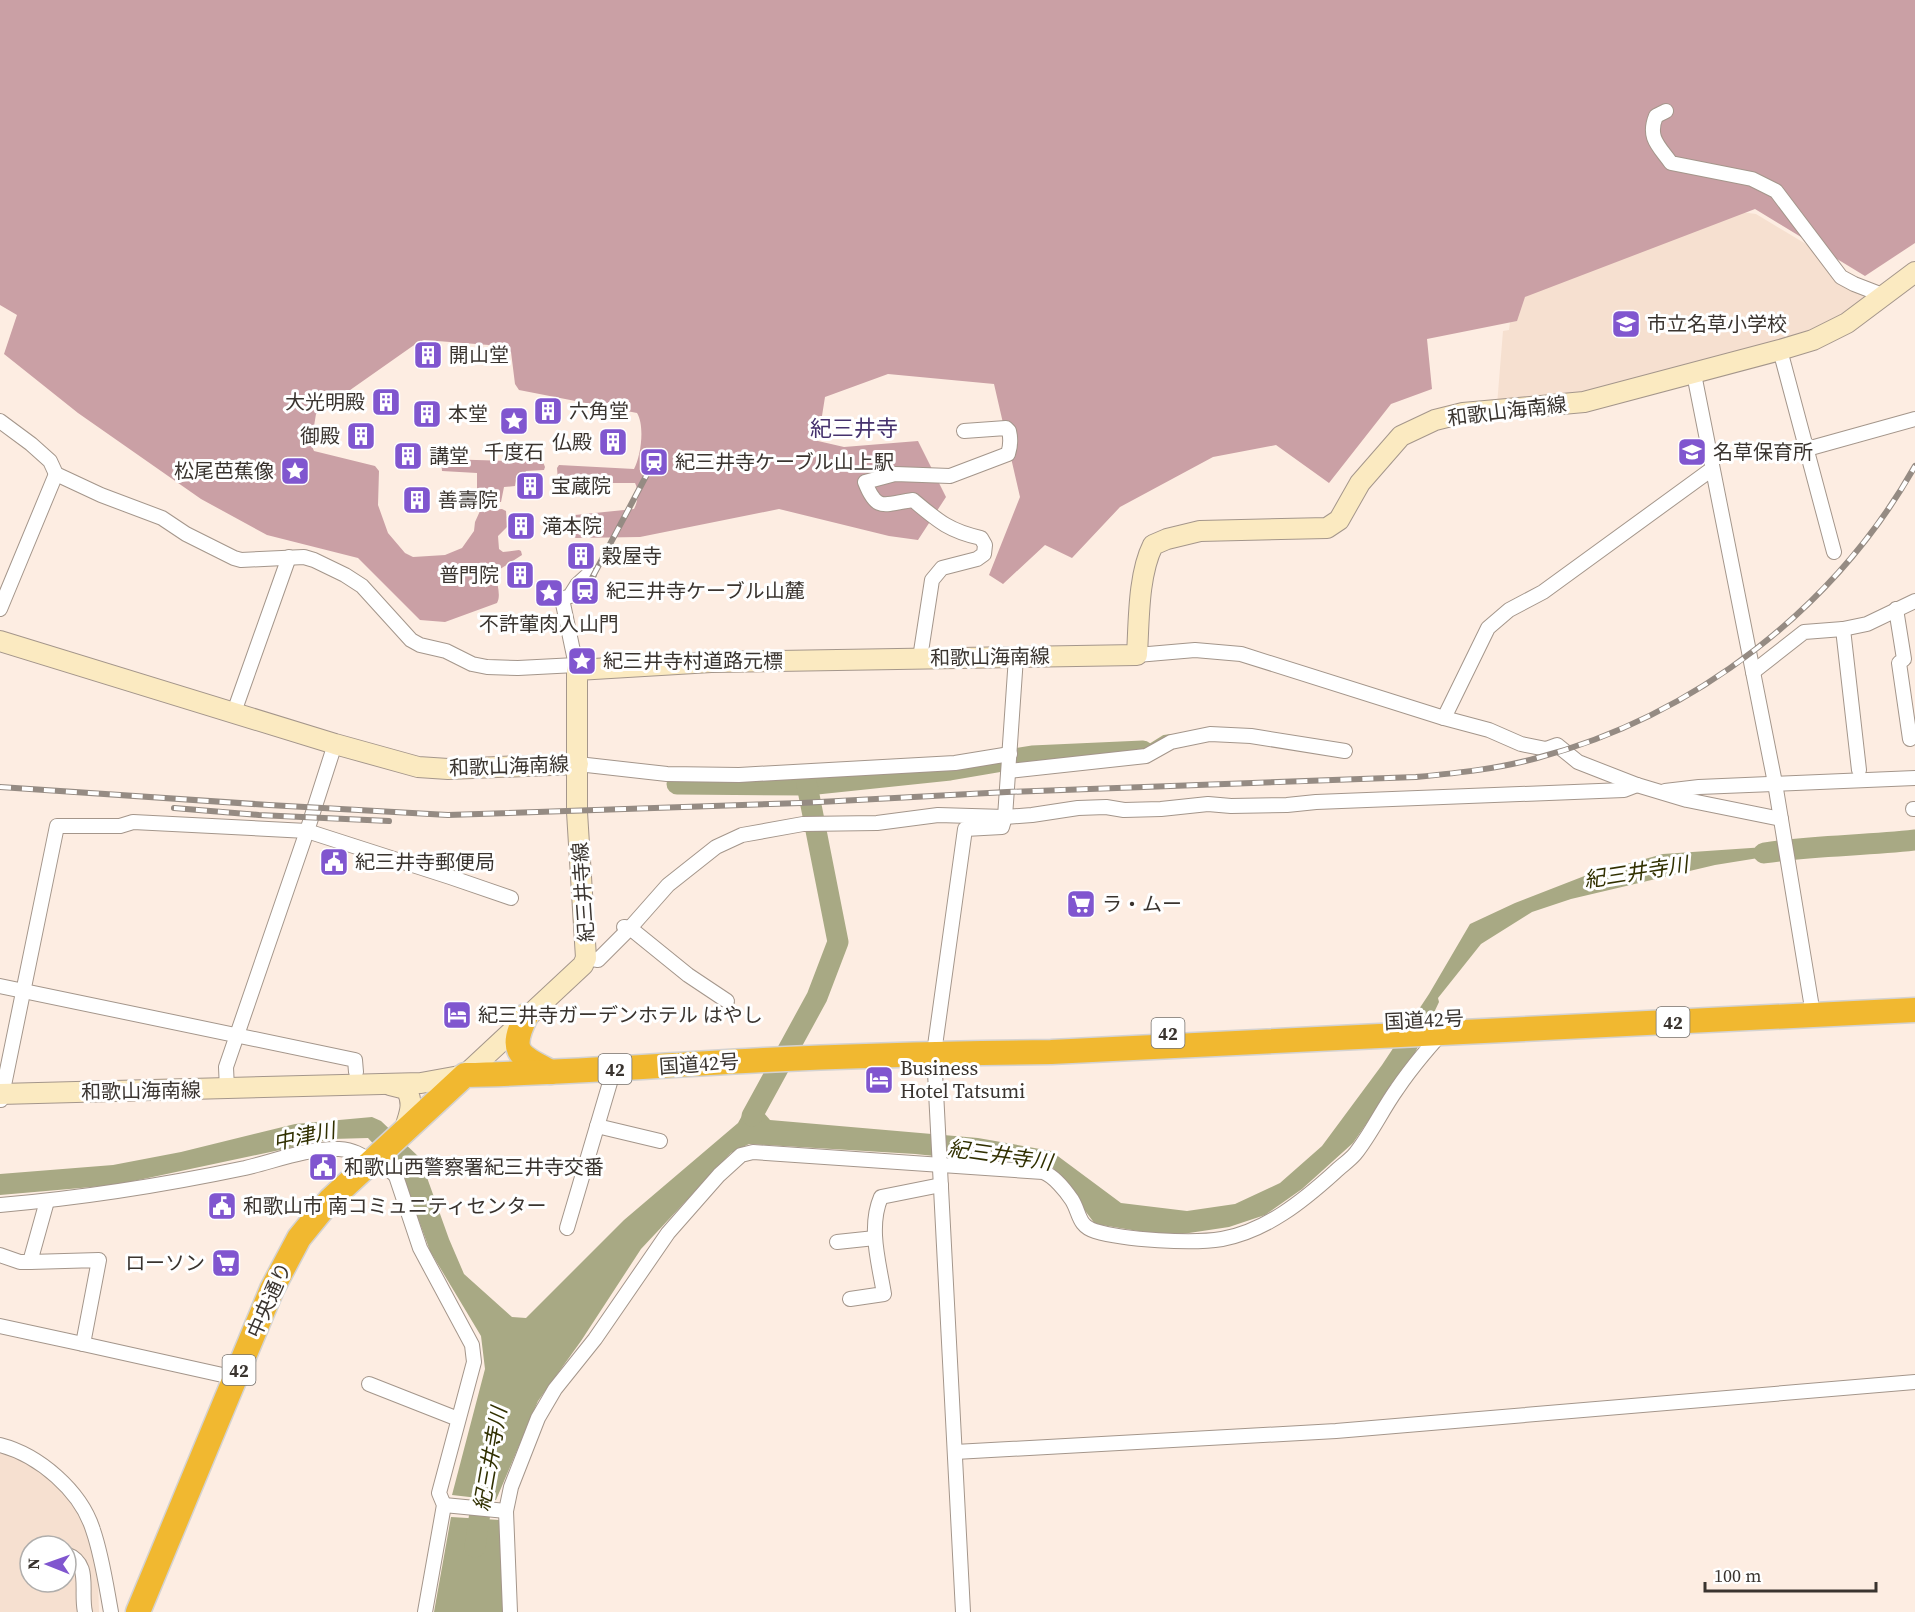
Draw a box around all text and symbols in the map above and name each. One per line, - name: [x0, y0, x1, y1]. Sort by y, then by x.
- school or university icon: 市立名草小学校: [1610, 308, 1642, 340]
- place label: 市立名草小学校: [1647, 310, 1787, 338]
- building icon: 開山堂: [412, 339, 444, 371]
- place label: 開山堂: [449, 341, 509, 369]
- building icon: 大光明殿: [370, 386, 402, 418]
- place label: 大光明殿: [285, 388, 365, 416]
- street label: 和歌山海南線: [1446, 390, 1568, 432]
- building icon: 六角堂: [532, 395, 564, 427]
- place label: 六角堂: [569, 397, 629, 425]
- building icon: 本堂: [411, 398, 443, 430]
- place label: 本堂: [448, 400, 488, 428]
- place icon: 千度石: [498, 405, 530, 437]
- district label: 紀三井寺: [810, 413, 898, 443]
- building icon: 御殿: [345, 420, 377, 452]
- place label: 御殿: [300, 422, 340, 450]
- building icon: 仏殿: [597, 426, 629, 458]
- place label: 仏殿: [552, 428, 592, 456]
- school or university icon: 名草保育所: [1676, 436, 1708, 468]
- place label: 千度石: [484, 438, 544, 466]
- place label: 名草保育所: [1713, 438, 1813, 466]
- building icon: 講堂: [392, 440, 424, 472]
- place label: 講堂: [429, 442, 469, 470]
- station icon: 紀三井寺ケーブル山上駅: [638, 446, 670, 478]
- place label: 紀三井寺ケーブル山上駅: [675, 448, 894, 476]
- place icon: 松尾芭蕉像: [279, 455, 311, 487]
- place label: 松尾芭蕉像: [174, 457, 274, 485]
- building icon: 宝蔵院: [514, 470, 546, 502]
- place label: 宝蔵院: [551, 472, 611, 500]
- building icon: 善壽院: [401, 484, 433, 516]
- place label: 善壽院: [438, 486, 498, 514]
- building icon: 滝本院: [505, 510, 537, 542]
- place label: 滝本院: [542, 512, 602, 540]
- building icon: 穀屋寺: [565, 540, 597, 572]
- place label: 穀屋寺: [602, 542, 662, 570]
- building icon: 普門院: [504, 559, 536, 591]
- place label: 普門院: [439, 561, 499, 589]
- station icon: 紀三井寺ケーブル山麓: [569, 575, 601, 607]
- place icon: 不許葷肉入山門: [533, 577, 565, 609]
- place label: 紀三井寺ケーブル山麓: [606, 577, 805, 605]
- place label: 不許葷肉入山門: [479, 610, 619, 638]
- street label: 和歌山海南線: [930, 642, 1050, 672]
- place icon: 紀三井寺村道路元標: [566, 645, 598, 677]
- place label: 紀三井寺村道路元標: [603, 647, 783, 675]
- street label: 和歌山海南線: [449, 750, 569, 782]
- street label: 紀三井寺線: [566, 841, 600, 943]
- public building icon: 紀三井寺郵便局: [318, 846, 350, 878]
- place label: 紀三井寺郵便局: [355, 848, 495, 876]
- water label: 紀三井寺川: [1582, 849, 1692, 895]
- supermarket icon: ラ・ムー: [1065, 888, 1097, 920]
- place label: ラ・ムー: [1102, 890, 1182, 918]
- hotel icon: 紀三井寺ガーデンホテル はやし: [441, 999, 473, 1031]
- place label: 紀三井寺ガーデンホテル はやし: [478, 1001, 763, 1029]
- street label: 国道42号: [1383, 1004, 1465, 1036]
- road number: 42: [1656, 1007, 1690, 1037]
- road number: 42: [1152, 1018, 1184, 1048]
- street label: 国道42号: [658, 1047, 740, 1081]
- road number: 42: [598, 1054, 632, 1084]
- place label: Business Hotel Tatsumi: [900, 1054, 1025, 1105]
- hotel icon: Business Hotel Tatsumi: [863, 1064, 895, 1096]
- street label: 和歌山海南線: [81, 1076, 201, 1106]
- water label: 中津川: [270, 1115, 340, 1157]
- water label: 紀三井寺川: [946, 1133, 1056, 1177]
- public building icon: 和歌山西警察署紀三井寺交番: [307, 1151, 339, 1183]
- place label: 和歌山西警察署紀三井寺交番: [344, 1153, 604, 1181]
- public building icon: 和歌山市 南コミュニティセンター: [206, 1190, 238, 1222]
- place label: 和歌山市 南コミュニティセンター: [243, 1192, 546, 1220]
- supermarket icon: ローソン: [210, 1247, 242, 1279]
- place label: ローソン: [125, 1249, 205, 1277]
- street label: 中央通り: [240, 1258, 298, 1342]
- road number: 42: [222, 1355, 256, 1385]
- water label: 紀三井寺川: [467, 1403, 514, 1513]
- north arrow: [18, 1534, 78, 1594]
- scale bar: [1705, 1555, 1876, 1593]
- text: N: [22, 1557, 44, 1570]
- text: 100 m: [1714, 1563, 1761, 1588]

